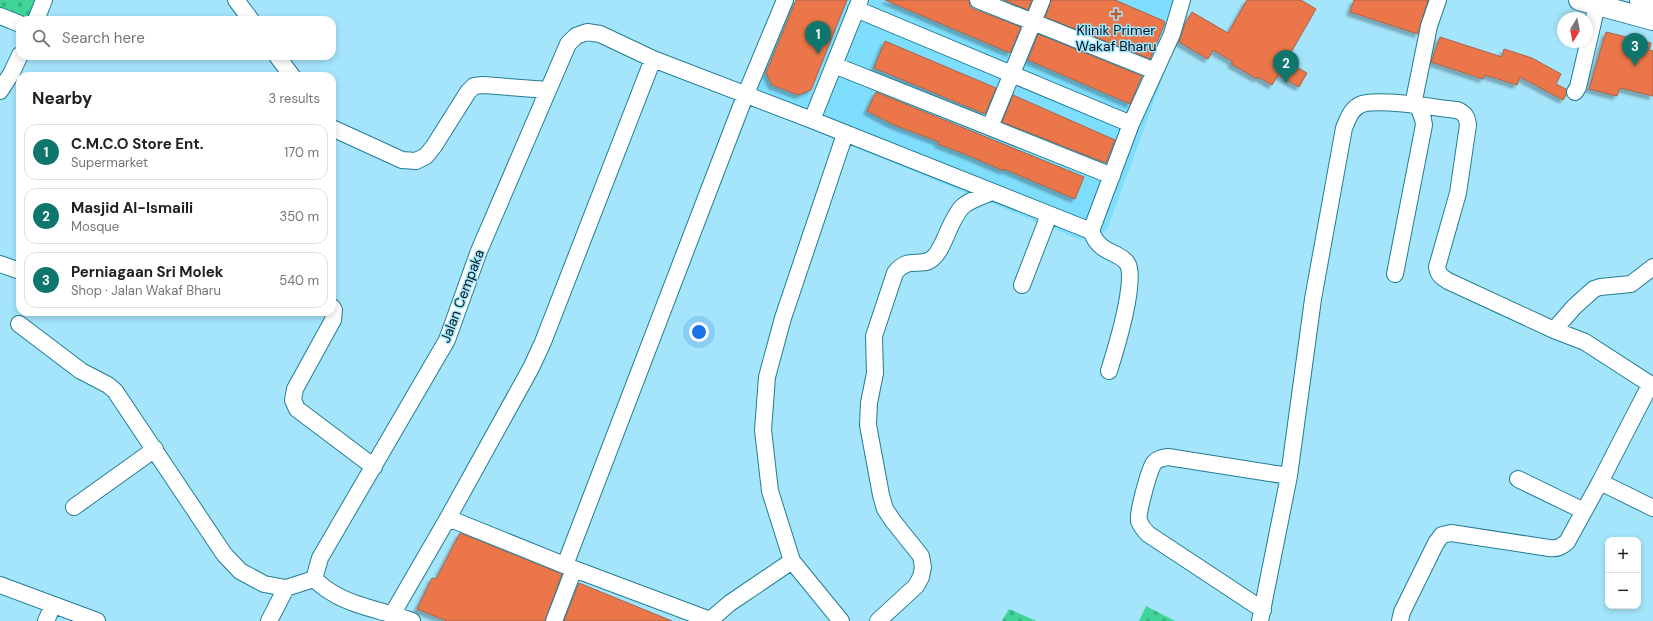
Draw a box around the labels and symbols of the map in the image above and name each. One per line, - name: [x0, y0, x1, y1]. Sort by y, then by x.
- marker: Klinik Primer Wakaf Bharu: [1110, 8, 1122, 20]
- north arrow: [1557, 12, 1593, 48]
- pin: 1: [805, 21, 831, 54]
- place label: Klinik Primer Wakaf Bharu: [1076, 21, 1156, 55]
- pin: 3: [1622, 33, 1648, 66]
- pin: 2: [1273, 50, 1299, 83]
- street label: Jalan Cempaka: [436, 247, 488, 345]
- your location: [689, 322, 709, 342]

